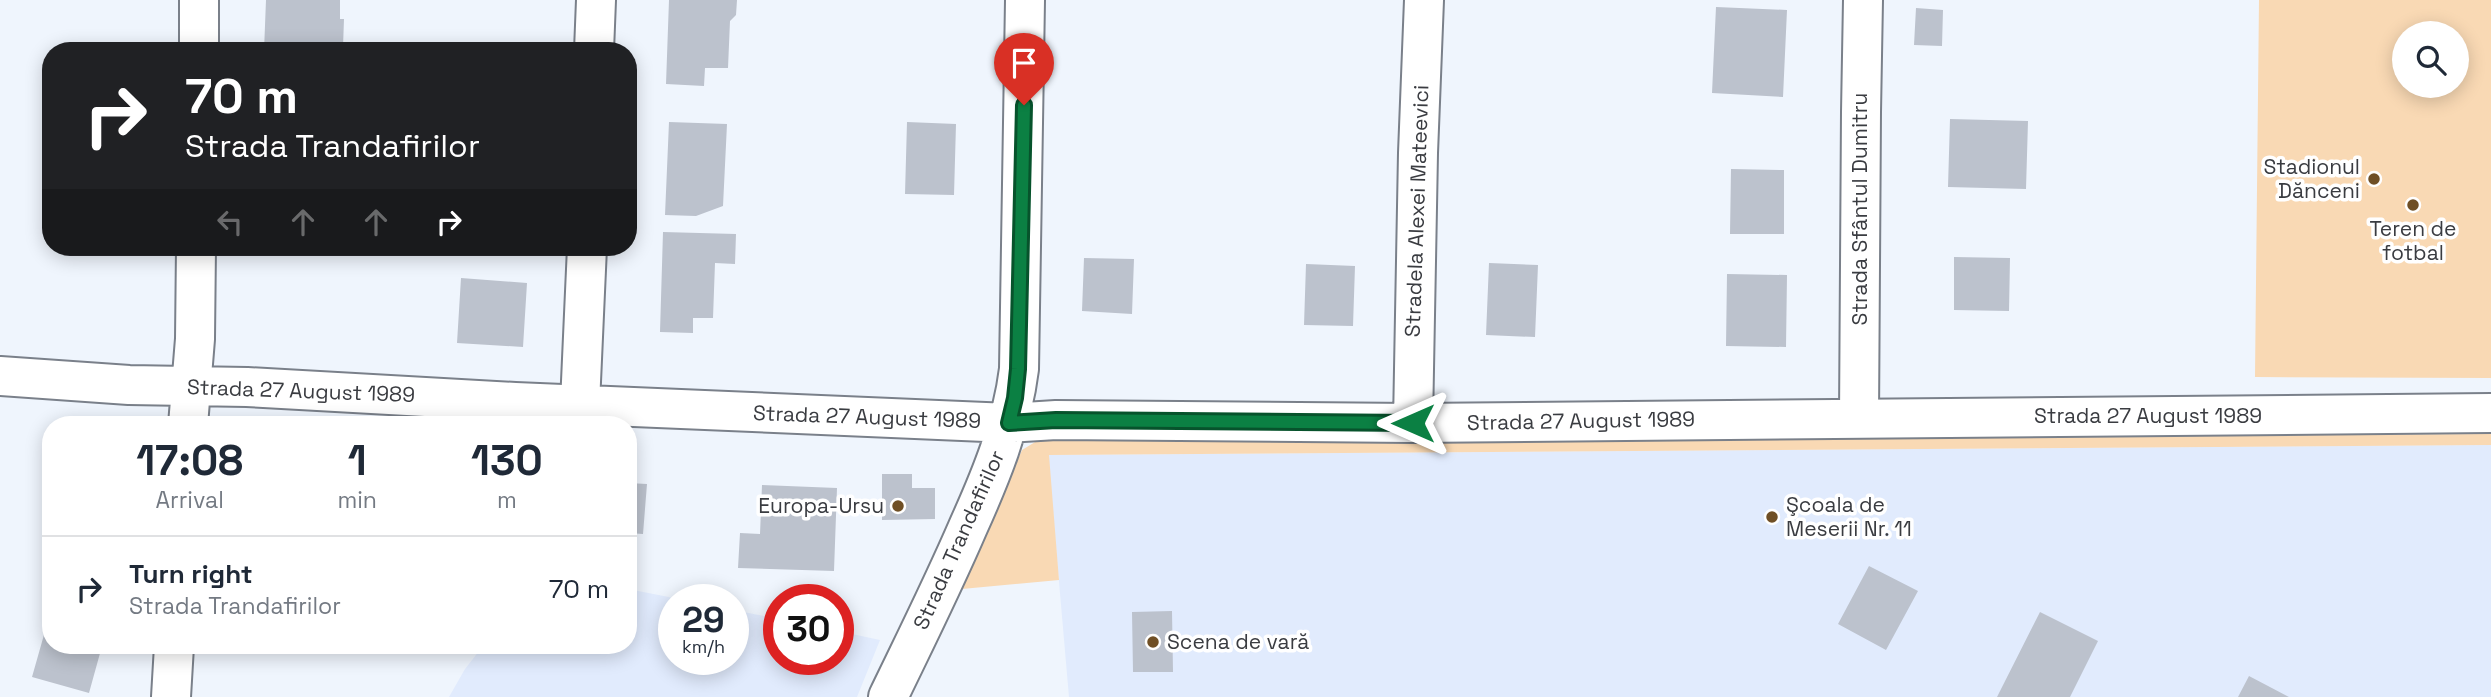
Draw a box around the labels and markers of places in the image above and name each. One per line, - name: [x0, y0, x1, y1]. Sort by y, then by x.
- pin: [994, 33, 1054, 105]
- place label: Stadionul Dănceni: [2263, 153, 2360, 204]
- marker: Stadionul Dănceni: [2366, 171, 2382, 187]
- marker: Teren de fotbal: [2405, 197, 2421, 213]
- place label: Teren de fotbal: [2370, 215, 2456, 266]
- place label: Şcoala de Meserii Nr. 11: [1786, 491, 1912, 542]
- place label: Europa-Ursu: [758, 492, 884, 519]
- marker: Europa-Ursu: [890, 498, 906, 514]
- marker: Şcoala de Meserii Nr. 11: [1764, 509, 1780, 525]
- place label: Scena de vară: [1167, 628, 1309, 655]
- marker: Scena de vară: [1145, 634, 1161, 650]

